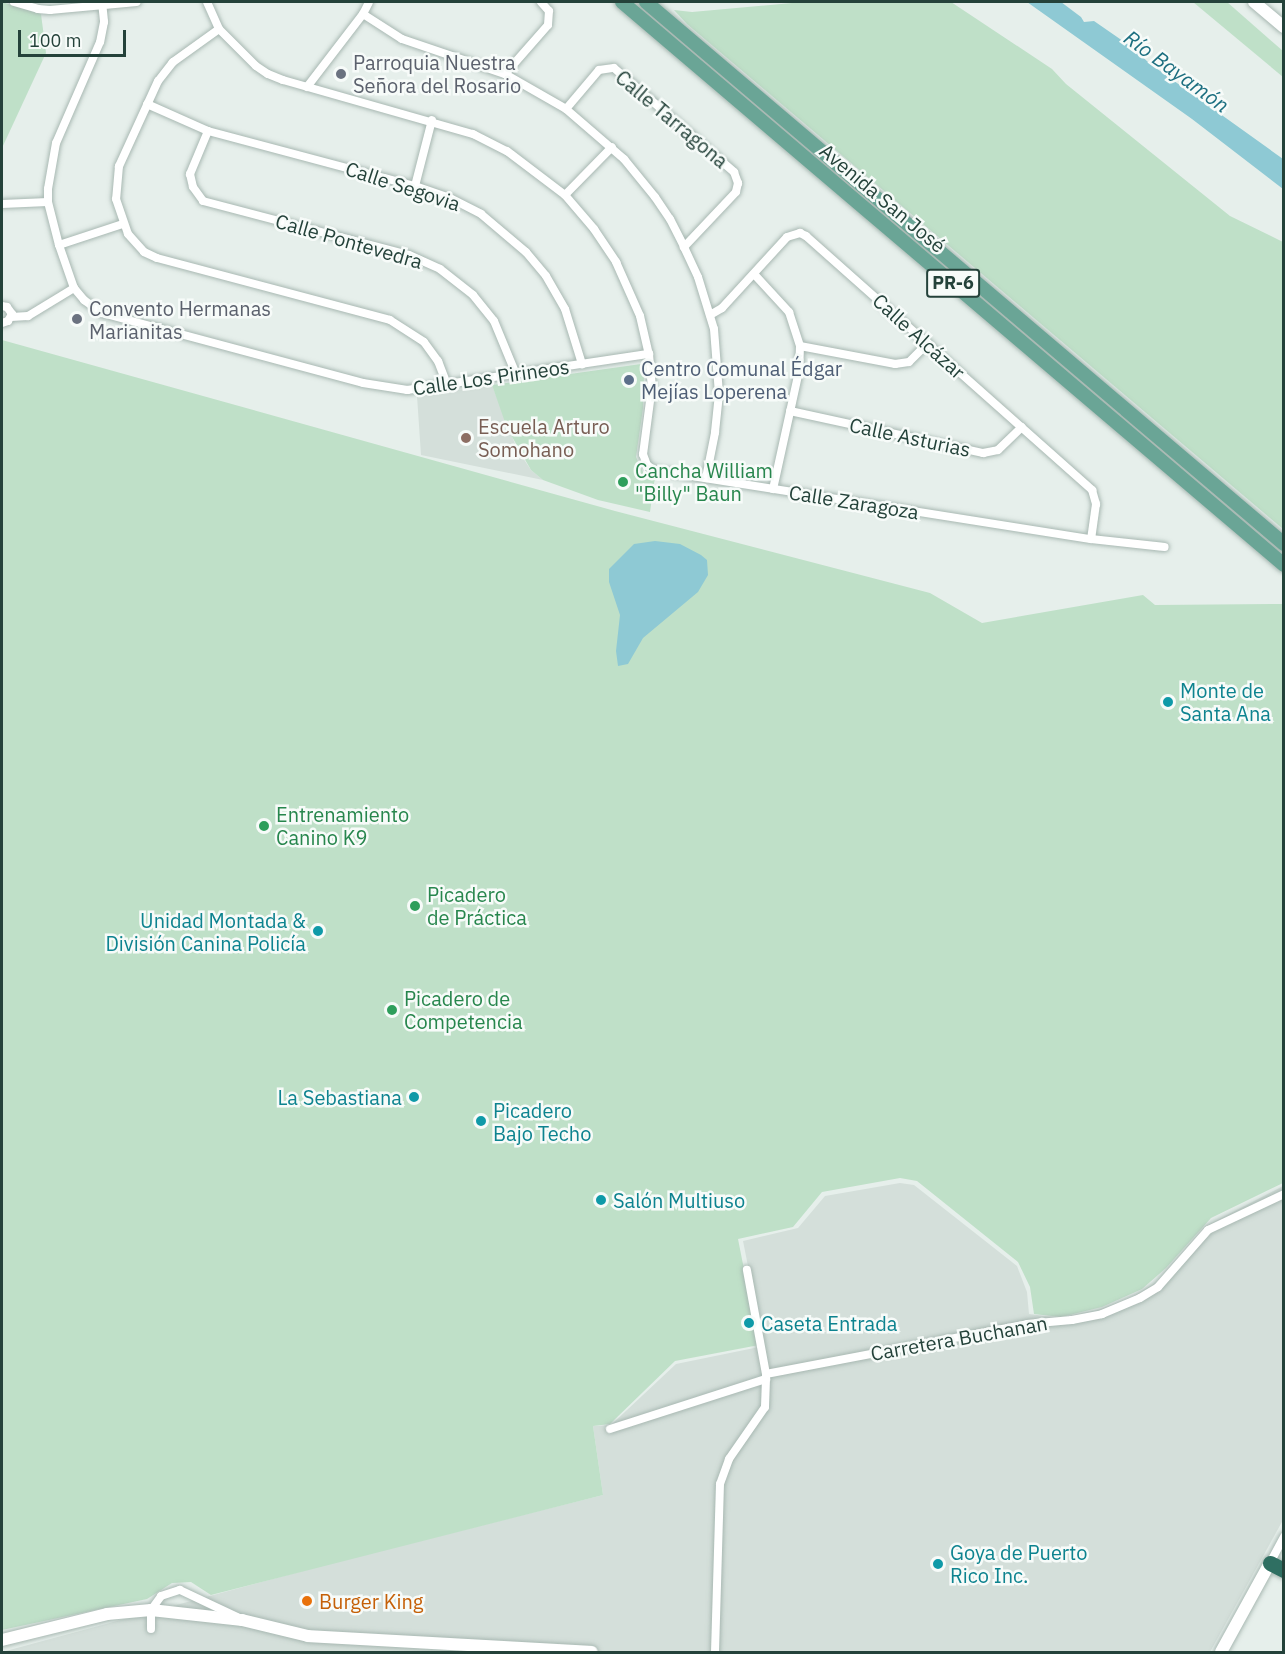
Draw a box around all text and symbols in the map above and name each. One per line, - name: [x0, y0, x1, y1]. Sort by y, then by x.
- scale bar: [21, 18, 129, 56]
- water label: Río Bayamón: [1120, 24, 1234, 118]
- text: 100 m: [29, 29, 81, 52]
- place label: Parroquia Nuestra Señora del Rosario: [353, 51, 521, 98]
- street label: Calle Tarragona: [611, 65, 733, 173]
- marker: Parroquia Nuestra Señora del Rosario: [334, 67, 348, 81]
- street label: Avenida San José: [815, 138, 951, 258]
- street label: Calle Segovia: [343, 156, 463, 216]
- street label: Calle Pontevedra: [273, 209, 425, 273]
- road number: PR-6: [926, 268, 980, 298]
- street label: Calle Alcázar: [868, 288, 970, 384]
- place label: Convento Hermanas Marianitas: [89, 296, 271, 343]
- marker: Convento Hermanas Marianitas: [70, 312, 84, 326]
- street label: Calle Los Pirineos: [411, 354, 571, 400]
- place label: Centro Comunal Édgar Mejías Loperena: [641, 356, 842, 403]
- marker: Centro Comunal Édgar Mejías Loperena: [622, 373, 636, 387]
- street label: Calle Asturias: [847, 412, 973, 462]
- place label: Escuela Arturo Somohano: [478, 414, 610, 461]
- marker: Escuela Arturo Somohano: [459, 431, 473, 445]
- place label: Cancha William "Billy" Baun: [635, 458, 773, 505]
- marker: Cancha William "Billy" Baun: [616, 475, 630, 489]
- street label: Calle Zaragoza: [787, 480, 921, 524]
- place label: Monte de Santa Ana: [1180, 678, 1271, 725]
- marker: Monte de Santa Ana: [1161, 695, 1175, 709]
- place label: Entrenamiento Canino K9: [276, 802, 409, 849]
- marker: Entrenamiento Canino K9: [257, 819, 271, 833]
- place label: Picadero de Práctica: [427, 882, 527, 929]
- marker: Picadero de Práctica: [408, 899, 422, 913]
- place label: Unidad Montada & División Canina Policía: [105, 908, 306, 955]
- marker: Unidad Montada & División Canina Policía: [311, 924, 325, 938]
- place label: Picadero de Competencia: [404, 987, 523, 1034]
- marker: Picadero de Competencia: [385, 1003, 399, 1017]
- place label: La Sebastiana: [277, 1085, 402, 1109]
- marker: La Sebastiana: [407, 1090, 421, 1104]
- place label: Picadero Bajo Techo: [493, 1098, 591, 1145]
- marker: Picadero Bajo Techo: [474, 1114, 488, 1128]
- place label: Salón Multiuso: [613, 1188, 745, 1212]
- marker: Salón Multiuso: [594, 1193, 608, 1207]
- place label: Caseta Entrada: [761, 1311, 897, 1335]
- street label: Carretera Buchanan: [869, 1311, 1049, 1365]
- marker: Caseta Entrada: [742, 1316, 756, 1330]
- place label: Goya de Puerto Rico Inc.: [950, 1540, 1087, 1587]
- marker: Goya de Puerto Rico Inc.: [931, 1557, 945, 1571]
- place label: Burger King: [319, 1589, 423, 1613]
- marker: Burger King: [300, 1594, 314, 1608]

